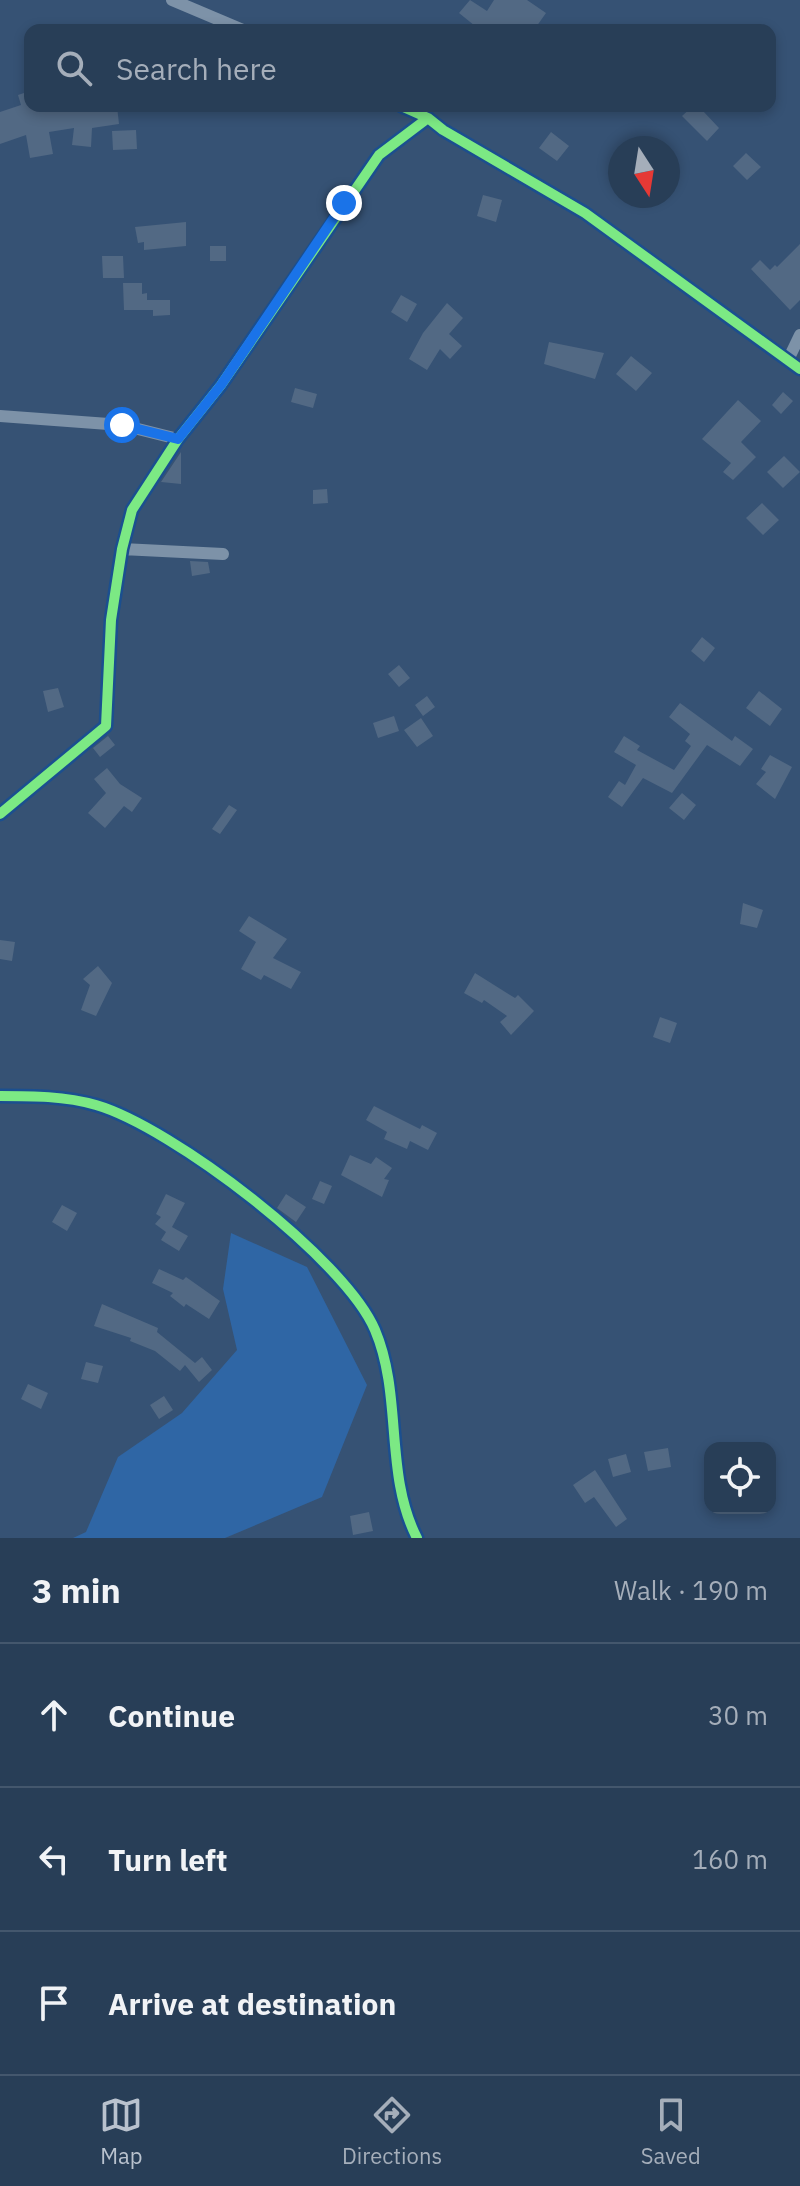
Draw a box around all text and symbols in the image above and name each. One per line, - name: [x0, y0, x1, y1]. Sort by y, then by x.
- search box: [24, 24, 776, 112]
- icon: search: [52, 46, 96, 90]
- text: Search here: [116, 49, 277, 88]
- north arrow: [608, 136, 680, 208]
- route end: [326, 185, 362, 221]
- route start: [104, 407, 140, 443]
- map controls: [704, 1442, 776, 1514]
- button: locate: [704, 1442, 776, 1514]
- text: 3 min: [32, 1568, 121, 1612]
- text: Walk · 190 m: [614, 1573, 768, 1607]
- icon: ahead: [32, 1693, 76, 1737]
- text: Continue: [108, 1696, 235, 1735]
- text: 30 m: [708, 1698, 768, 1732]
- icon: left: [32, 1837, 76, 1881]
- text: Turn left: [108, 1840, 227, 1879]
- text: 160 m: [692, 1842, 768, 1876]
- icon: arrive: [32, 1981, 76, 2025]
- text: Arrive at destination: [108, 1984, 396, 2023]
- tab: Map: [99, 2093, 143, 2170]
- tab: Directions: [342, 2093, 442, 2170]
- tab: Saved: [641, 2093, 701, 2170]

